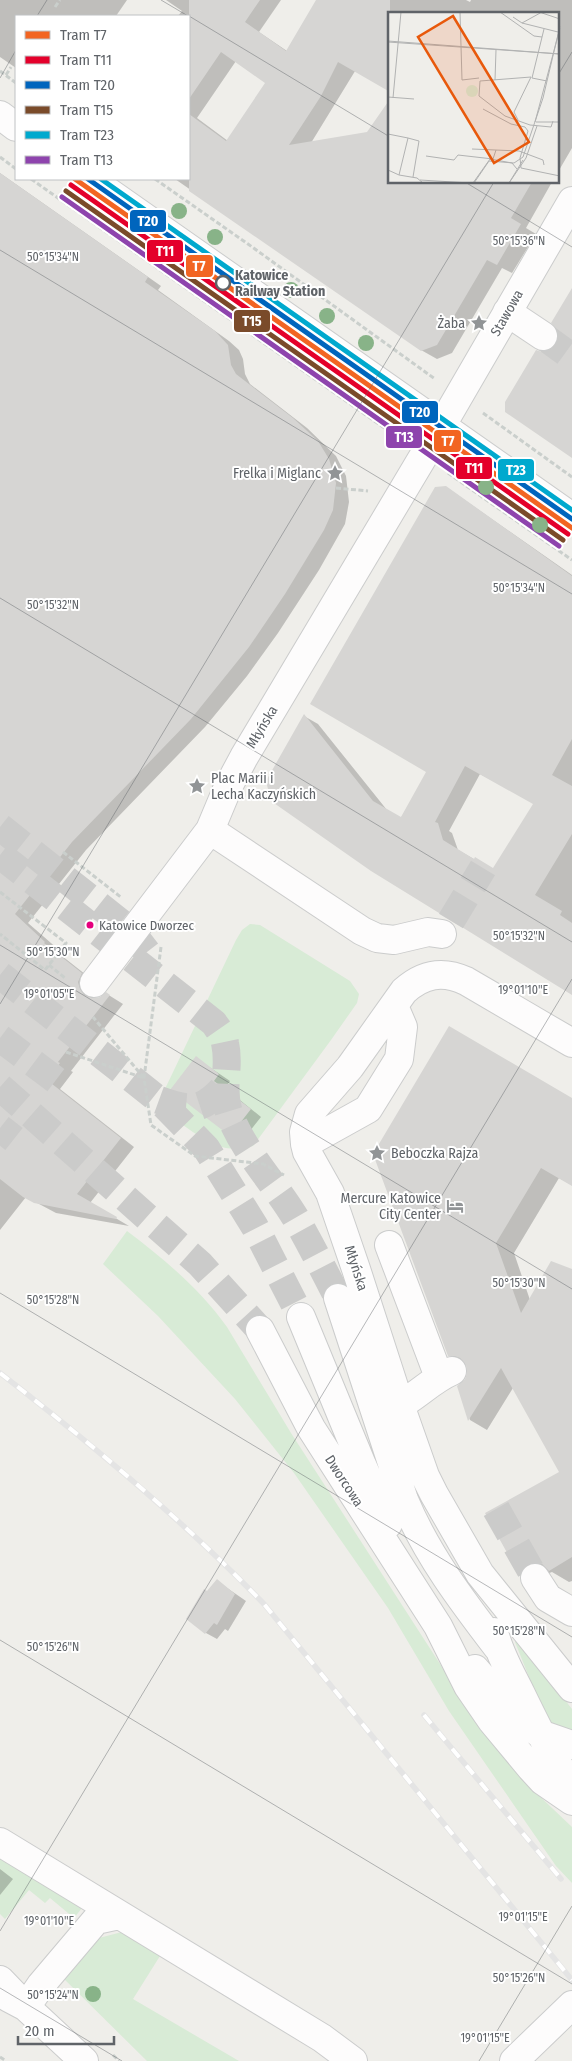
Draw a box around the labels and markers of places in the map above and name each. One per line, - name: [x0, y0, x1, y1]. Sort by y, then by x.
- place label: Katowice Railway Station: [235, 267, 325, 300]
- marker: Katowice Railway Station: [215, 275, 231, 291]
- place icon: Żaba: [469, 313, 489, 333]
- place label: Żaba: [438, 315, 465, 332]
- place icon: Frelka i Miglanc: [325, 463, 345, 483]
- place label: Frelka i Miglanc: [233, 465, 321, 482]
- place label: Plac Marii i Lecha Kaczyńskich: [211, 770, 316, 803]
- place icon: Plac Marii i Lecha Kaczyńskich: [187, 776, 207, 796]
- place label: Katowice Dworzec: [99, 918, 194, 933]
- marker: Katowice Dworzec: [85, 920, 95, 930]
- place icon: Beboczka Rajza: [367, 1143, 387, 1163]
- place label: Beboczka Rajza: [391, 1145, 478, 1162]
- place label: Mercure Katowice City Center: [340, 1190, 441, 1223]
- hotel icon: Mercure Katowice City Center: [445, 1196, 465, 1216]

